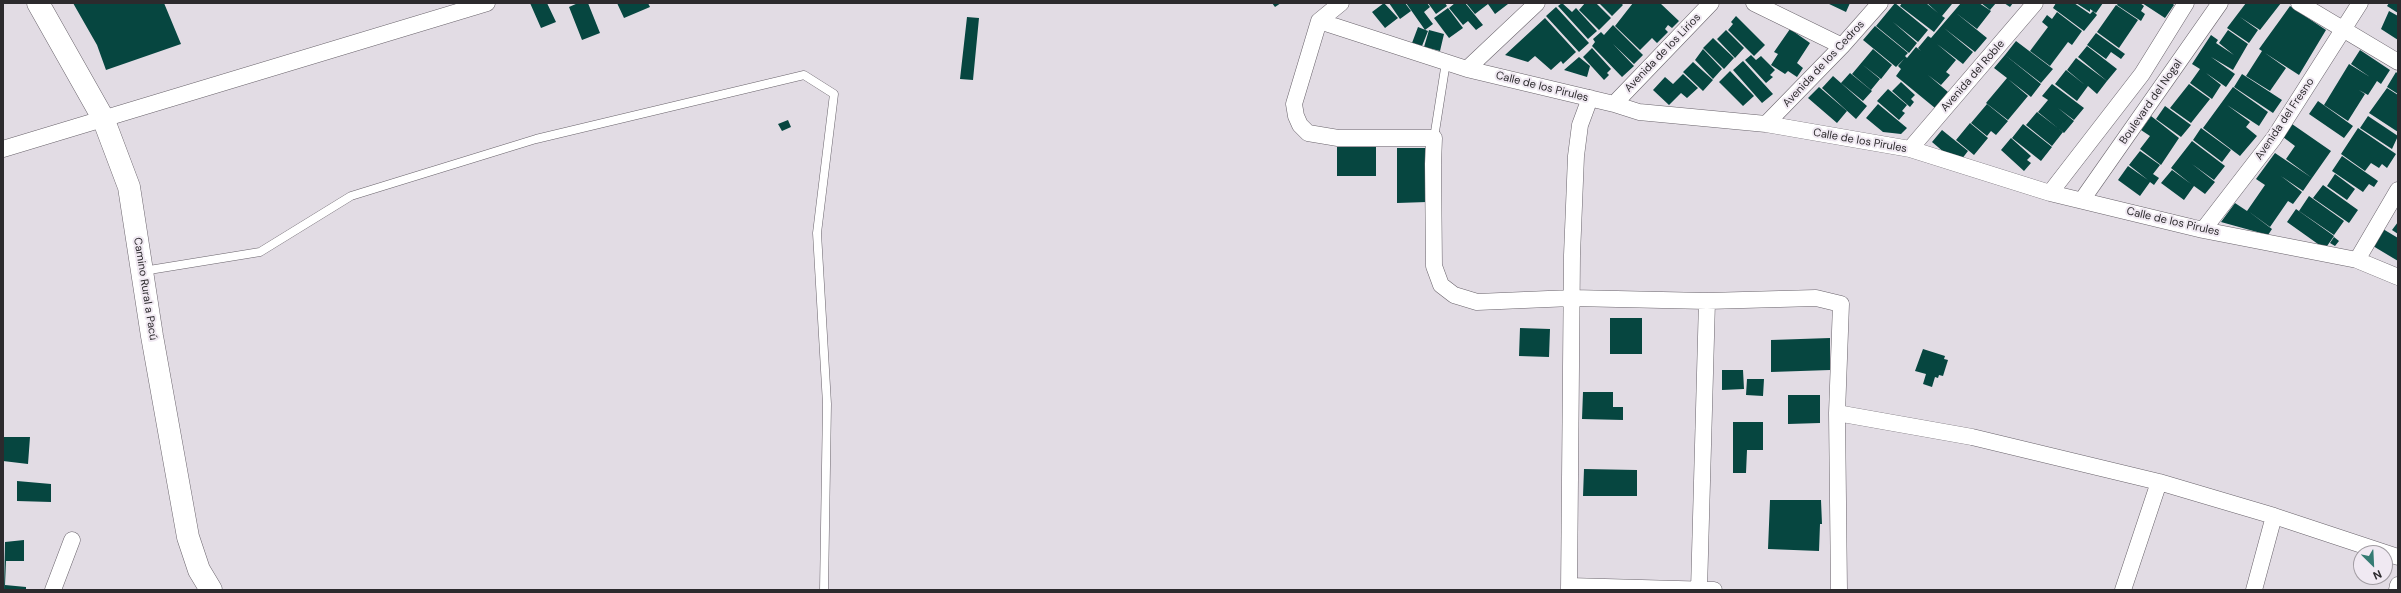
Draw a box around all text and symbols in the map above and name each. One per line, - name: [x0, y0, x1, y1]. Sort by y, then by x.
- street label: Avenida de los Lirios: [1622, 11, 1704, 95]
- street label: Avenida de los Cedros: [1780, 18, 1868, 110]
- street label: Avenida del Roble: [1938, 38, 2008, 114]
- street label: Boulevard del Nogal: [2117, 57, 2185, 147]
- street label: Calle de los Pirules: [1494, 69, 1590, 105]
- street label: Avenida del Fresno: [2253, 75, 2317, 163]
- street label: Calle de los Pirules: [1812, 126, 1908, 156]
- street label: Calle de los Pirules: [2125, 205, 2221, 239]
- street label: Camino Rural a Pacú: [130, 237, 160, 341]
- north arrow: [2353, 545, 2393, 585]
- text: N: [2371, 567, 2384, 583]

